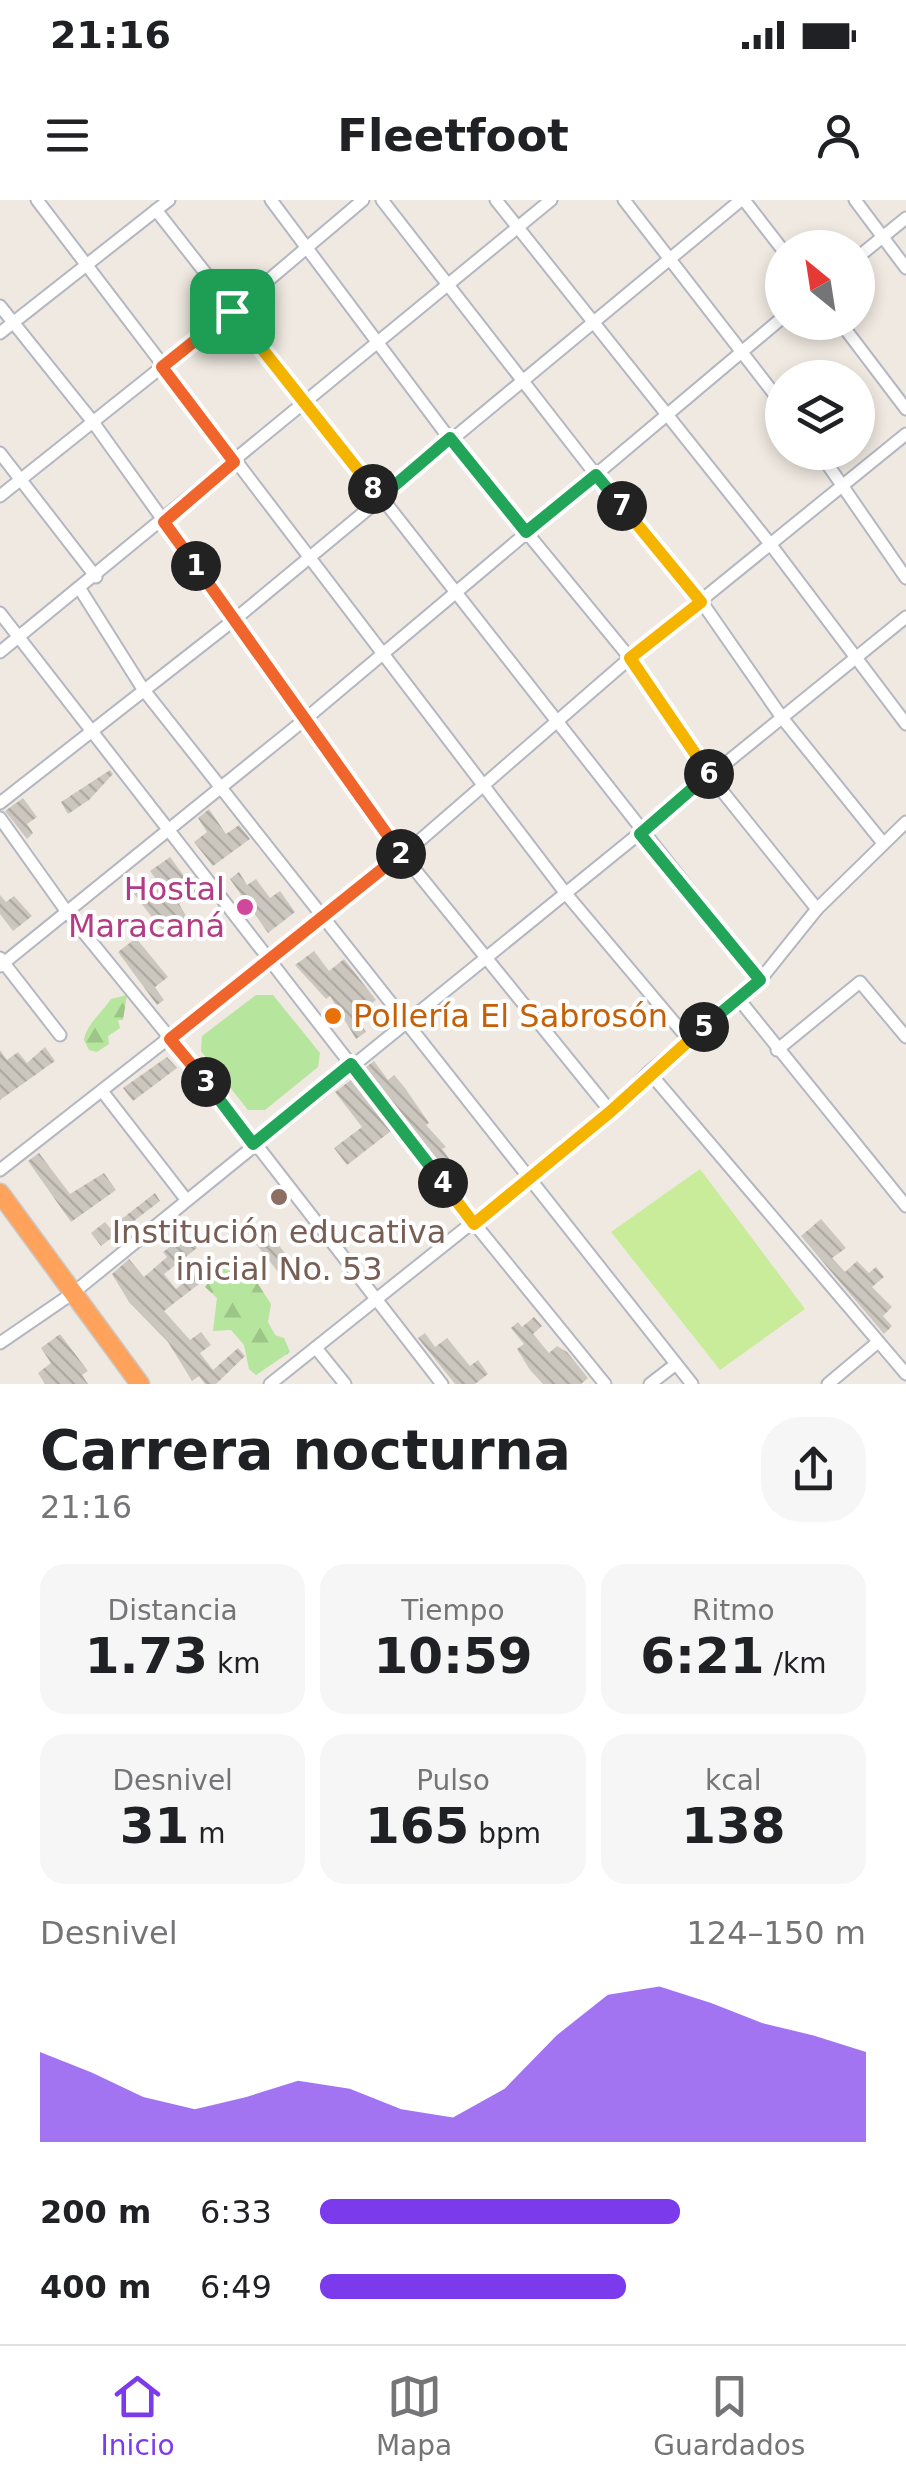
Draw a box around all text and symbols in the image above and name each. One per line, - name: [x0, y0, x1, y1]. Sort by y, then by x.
- text: 21:16: [50, 13, 171, 57]
- icon: menu: [40, 108, 95, 163]
- icon: person: [811, 108, 866, 163]
- text: Fleetfoot: [337, 109, 569, 162]
- north arrow: [765, 230, 875, 340]
- map controls: [765, 230, 875, 470]
- pin: [190, 269, 275, 354]
- icon: arrive: [205, 284, 260, 339]
- button: layers: [765, 360, 875, 470]
- pin: 8: [348, 464, 398, 514]
- text: 8: [363, 472, 383, 505]
- pin: 7: [597, 481, 647, 531]
- text: 7: [612, 489, 632, 522]
- pin: 1: [171, 541, 221, 591]
- text: 1: [186, 549, 206, 582]
- pin: 6: [684, 749, 734, 799]
- text: 6: [699, 757, 719, 790]
- pin: 2: [376, 829, 426, 879]
- text: 2: [391, 837, 411, 870]
- place label: Hostal Maracaná: [68, 870, 225, 945]
- marker: Hostal Maracaná: [234, 896, 256, 918]
- place label: Pollería El Sabrosón: [353, 997, 668, 1035]
- pin: 5: [679, 1002, 729, 1052]
- marker: Pollería El Sabrosón: [322, 1005, 344, 1027]
- text: 5: [694, 1010, 714, 1043]
- pin: 3: [181, 1057, 231, 1107]
- text: 3: [196, 1065, 216, 1098]
- pin: 4: [418, 1158, 468, 1208]
- text: 4: [433, 1166, 453, 1199]
- marker: Institución educativa inicial No. 53: [268, 1186, 290, 1208]
- place label: Institución educativa inicial No. 53: [112, 1213, 446, 1288]
- button: share: [761, 1417, 866, 1522]
- text: Carrera nocturna: [40, 1418, 571, 1482]
- text: 21:16: [40, 1488, 132, 1526]
- text: Distancia: [108, 1594, 238, 1627]
- text: Tiempo: [401, 1594, 505, 1627]
- text: Ritmo: [692, 1594, 775, 1627]
- text: 1.73: [85, 1627, 208, 1685]
- text: 10:59: [373, 1627, 533, 1685]
- text: 6:21: [640, 1627, 765, 1685]
- text: km: [208, 1647, 261, 1680]
- text: /km: [765, 1647, 826, 1680]
- text: Desnivel: [112, 1764, 233, 1797]
- text: Pulso: [416, 1764, 490, 1797]
- text: kcal: [705, 1764, 762, 1797]
- text: 31: [120, 1797, 189, 1855]
- text: 165: [365, 1797, 469, 1855]
- text: 138: [681, 1797, 786, 1855]
- text: m: [189, 1817, 226, 1850]
- text: bpm: [469, 1817, 541, 1850]
- text: Desnivel: [40, 1914, 178, 1952]
- text: 124–150 m: [687, 1914, 866, 1952]
- text: 200 m: [40, 2193, 151, 2231]
- text: 6:33: [200, 2193, 272, 2231]
- text: 400 m: [40, 2268, 151, 2306]
- text: 6:49: [200, 2268, 272, 2306]
- tab: Inicio: [101, 2369, 175, 2462]
- tab: Mapa: [376, 2369, 452, 2462]
- tab: Guardados: [653, 2369, 805, 2462]

